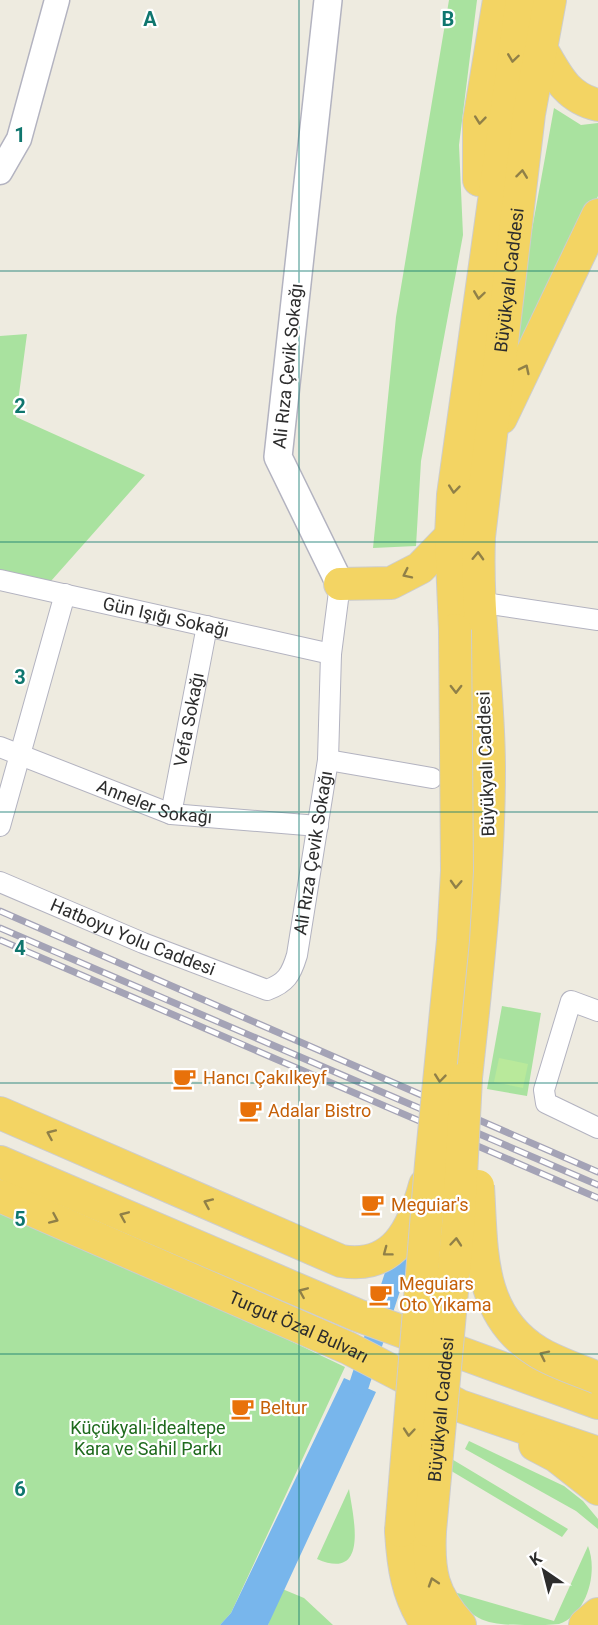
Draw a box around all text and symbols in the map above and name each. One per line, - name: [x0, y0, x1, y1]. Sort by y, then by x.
- text: A: [143, 7, 157, 31]
- text: B: [442, 7, 454, 31]
- one-way arrow: [508, 53, 520, 62]
- one-way arrow: [474, 115, 487, 125]
- text: 1: [14, 123, 26, 147]
- one-way arrow: [515, 170, 528, 179]
- street label: Büyükyalı Caddesi: [490, 207, 528, 353]
- street label: Ali Rıza Çevik Sokağı: [268, 282, 307, 450]
- one-way arrow: [474, 291, 486, 300]
- one-way arrow: [518, 364, 529, 375]
- text: 2: [14, 394, 26, 418]
- one-way arrow: [448, 484, 461, 493]
- one-way arrow: [472, 551, 484, 560]
- one-way arrow: [403, 567, 414, 579]
- street label: Gün Işığı Sokağı: [101, 592, 231, 641]
- text: 3: [14, 665, 26, 689]
- street label: Vefa Sokağı: [169, 671, 208, 769]
- one-way arrow: [450, 684, 462, 693]
- street label: Büyükyalı Caddesi: [472, 691, 499, 837]
- street label: Ali Rıza Çevik Sokağı: [289, 769, 336, 936]
- street label: Anneler Sokağı: [94, 775, 213, 827]
- one-way arrow: [450, 879, 463, 888]
- street label: Hatboyu Yolu Caddesi: [48, 894, 219, 979]
- text: 4: [14, 936, 26, 960]
- cafe icon: Hancı Çakılkeyf: [172, 1065, 198, 1091]
- place label: Hancı Çakılkeyf: [203, 1067, 327, 1088]
- one-way arrow: [434, 1074, 447, 1083]
- cafe icon: Adalar Bistro: [237, 1098, 263, 1124]
- place label: Adalar Bistro: [268, 1100, 371, 1121]
- one-way arrow: [46, 1129, 57, 1141]
- cafe icon: Meguiar's: [360, 1192, 386, 1218]
- place label: Meguiar's: [391, 1194, 468, 1215]
- one-way arrow: [203, 1199, 214, 1211]
- text: 5: [14, 1207, 26, 1231]
- one-way arrow: [119, 1211, 130, 1223]
- one-way arrow: [47, 1212, 58, 1224]
- one-way arrow: [449, 1238, 462, 1247]
- one-way arrow: [383, 1245, 394, 1256]
- place label: Meguiars Oto Yıkama: [399, 1273, 492, 1315]
- cafe icon: Meguiars Oto Yıkama: [368, 1281, 394, 1307]
- street label: Turgut Özal Bulvarı: [226, 1286, 372, 1367]
- one-way arrow: [299, 1287, 310, 1299]
- street label: Büyükyalı Caddesi: [424, 1336, 458, 1483]
- one-way arrow: [540, 1351, 551, 1362]
- cafe icon: Beltur: [229, 1395, 255, 1421]
- place label: Beltur: [260, 1397, 307, 1418]
- park label: Küçükyalı-İdealtepe Kara ve Sahil Parkı: [70, 1417, 226, 1459]
- one-way arrow: [403, 1427, 416, 1436]
- text: 6: [14, 1477, 26, 1501]
- north arrow: [514, 1541, 574, 1601]
- text: K: [526, 1548, 546, 1570]
- one-way arrow: [428, 1577, 441, 1588]

